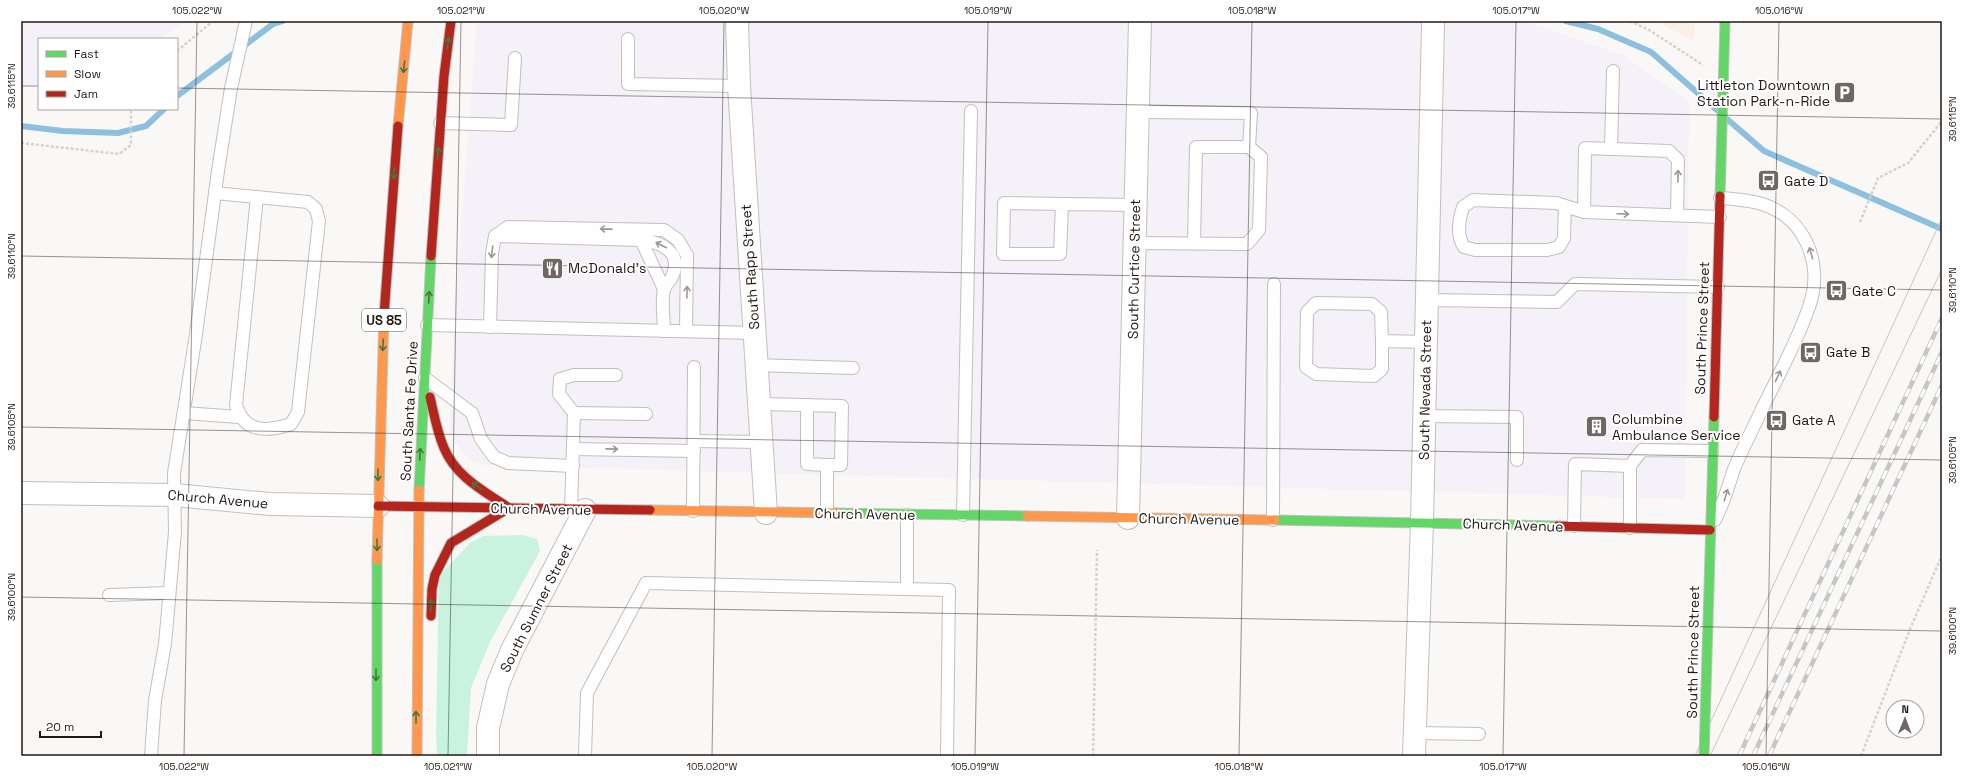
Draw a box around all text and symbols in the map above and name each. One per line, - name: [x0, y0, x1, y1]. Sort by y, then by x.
- text: 105.022°W: [172, 4, 222, 17]
- text: 105.021°W: [437, 4, 485, 17]
- text: 105.020°W: [699, 4, 749, 17]
- text: 105.019°W: [964, 4, 1012, 17]
- text: 105.018°W: [1228, 4, 1276, 17]
- text: 105.017°W: [1492, 4, 1540, 17]
- text: 105.016°W: [1755, 4, 1803, 17]
- one-way arrow: [444, 37, 452, 50]
- legend: [38, 38, 178, 110]
- text: Fast: [74, 46, 99, 62]
- one-way arrow: [400, 60, 407, 73]
- text: 39.6115°N: [5, 63, 18, 109]
- text: Slow: [74, 66, 101, 82]
- place label: Littleton Downtown Station Park-n-Ride: [1697, 76, 1830, 110]
- parking icon: Littleton Downtown Station Park-n-Ride: [1832, 80, 1858, 106]
- text: Jam: [74, 86, 98, 102]
- text: 39.6115°N: [1946, 96, 1959, 142]
- one-way arrow: [434, 147, 441, 160]
- one-way arrow: [390, 166, 397, 179]
- bus stop icon: Gate D: [1756, 168, 1782, 194]
- one-way arrow: [1674, 170, 1682, 183]
- place label: Gate D: [1784, 172, 1828, 190]
- street label: South Curtice Street: [1124, 199, 1144, 339]
- street label: South Rapp Street: [737, 204, 763, 330]
- one-way arrow: [1616, 210, 1629, 217]
- one-way arrow: [600, 225, 613, 233]
- text: 39.6110°N: [5, 233, 18, 279]
- one-way arrow: [656, 241, 668, 248]
- one-way arrow: [489, 245, 496, 258]
- one-way arrow: [1807, 247, 1814, 260]
- restaurant icon: McDonald's: [540, 255, 566, 281]
- place label: McDonald's: [568, 259, 646, 277]
- street label: South Prince Street: [1691, 261, 1713, 395]
- text: 39.6110°N: [1946, 267, 1959, 313]
- bus stop icon: Gate C: [1824, 278, 1850, 304]
- place label: Gate C: [1852, 282, 1896, 300]
- one-way arrow: [683, 286, 690, 299]
- one-way arrow: [425, 291, 433, 304]
- road number: US 85: [362, 309, 406, 331]
- street label: South Nevada Street: [1415, 320, 1435, 460]
- one-way arrow: [380, 338, 387, 351]
- bus stop icon: Gate B: [1797, 339, 1823, 365]
- street label: South Santa Fe Drive: [396, 340, 422, 482]
- place label: Gate B: [1826, 343, 1870, 361]
- one-way arrow: [1775, 370, 1782, 382]
- text: 39.6105°N: [5, 403, 18, 451]
- bus stop icon: Gate A: [1763, 407, 1789, 433]
- place label: Columbine Ambulance Service: [1612, 410, 1741, 444]
- place label: Gate A: [1792, 411, 1836, 429]
- building icon: Columbine Ambulance Service: [1584, 414, 1610, 440]
- text: 39.6105°N: [1946, 436, 1959, 484]
- one-way arrow: [605, 445, 618, 453]
- one-way arrow: [417, 448, 424, 461]
- one-way arrow: [374, 468, 382, 481]
- one-way arrow: [471, 482, 482, 490]
- street label: Church Avenue: [167, 486, 269, 512]
- one-way arrow: [1723, 488, 1730, 501]
- street label: Church Avenue: [490, 499, 592, 519]
- street label: Church Avenue: [814, 504, 916, 524]
- street label: Church Avenue: [1138, 509, 1240, 529]
- street label: Church Avenue: [1462, 514, 1564, 536]
- one-way arrow: [373, 538, 381, 551]
- street label: South Sumner Street: [496, 541, 576, 675]
- text: 39.6100°N: [5, 573, 18, 621]
- street label: South Prince Street: [1683, 585, 1703, 719]
- one-way arrow: [427, 599, 435, 612]
- text: 39.6100°N: [1946, 607, 1959, 655]
- one-way arrow: [372, 668, 380, 681]
- north arrow: [1885, 699, 1925, 739]
- text: N: [1901, 702, 1909, 716]
- one-way arrow: [412, 711, 420, 724]
- scale bar: [40, 713, 101, 739]
- text: 20 m: [46, 719, 74, 735]
- text: 105.022°W: [159, 760, 209, 773]
- text: 105.021°W: [424, 760, 472, 773]
- text: 105.020°W: [687, 760, 737, 773]
- text: 105.019°W: [951, 760, 999, 773]
- text: 105.018°W: [1215, 760, 1263, 773]
- text: 105.017°W: [1479, 760, 1527, 773]
- text: 105.016°W: [1742, 760, 1790, 773]

